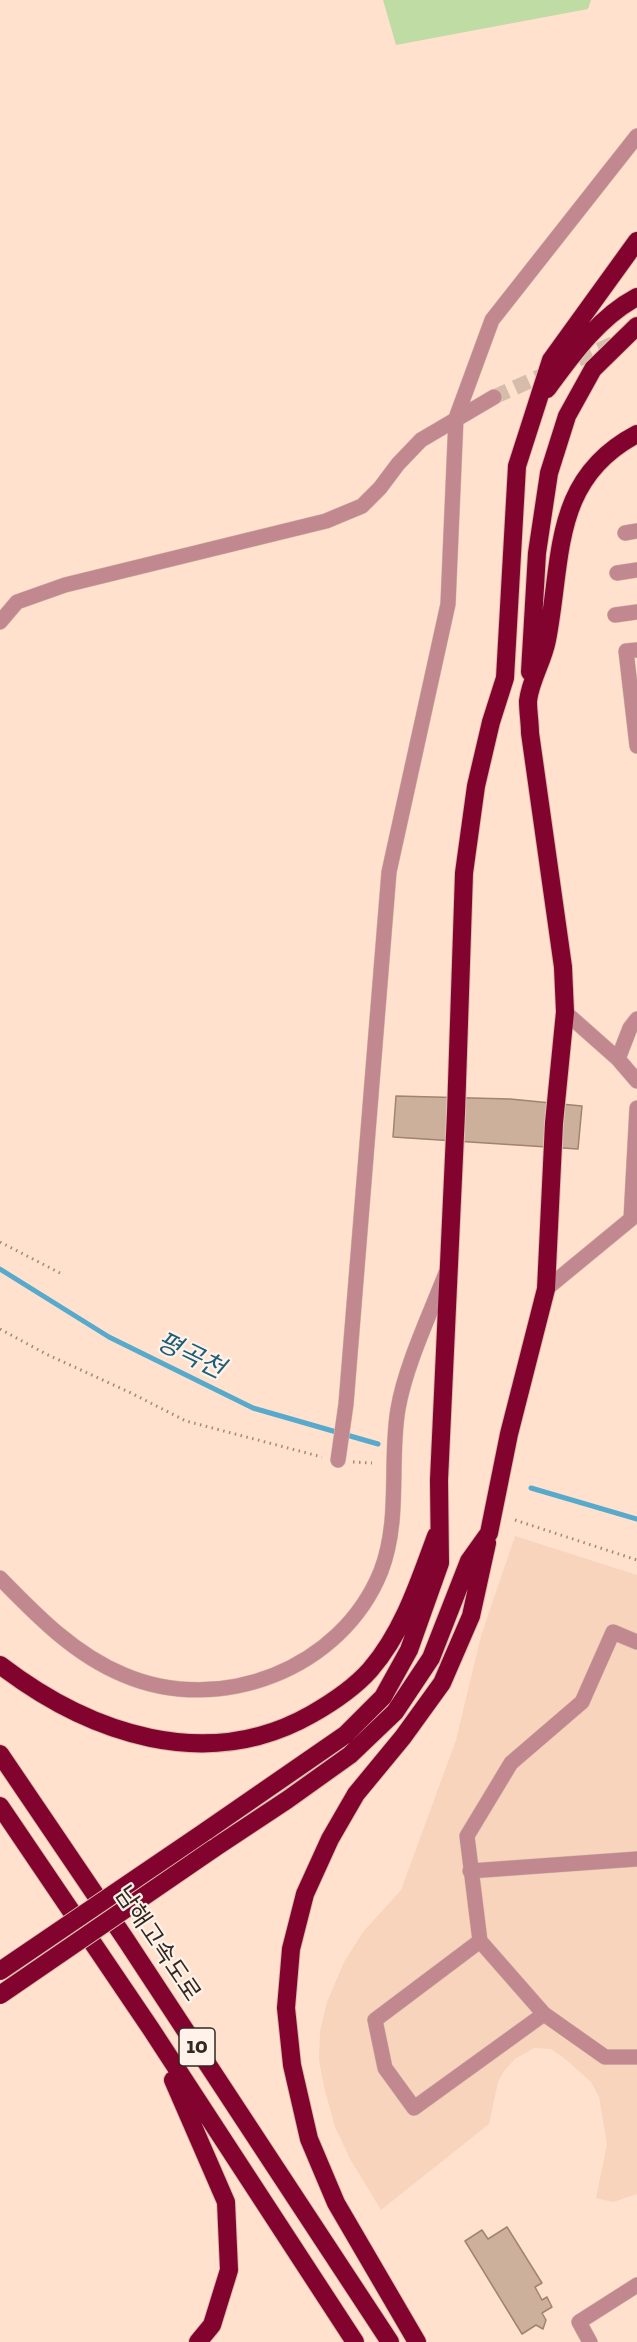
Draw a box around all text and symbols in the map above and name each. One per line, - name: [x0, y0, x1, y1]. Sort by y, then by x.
- water label: 평곡천: [151, 1326, 229, 1386]
- street label: 남해고속도로: [108, 1881, 206, 2007]
- road number: 10: [179, 2028, 215, 2066]

